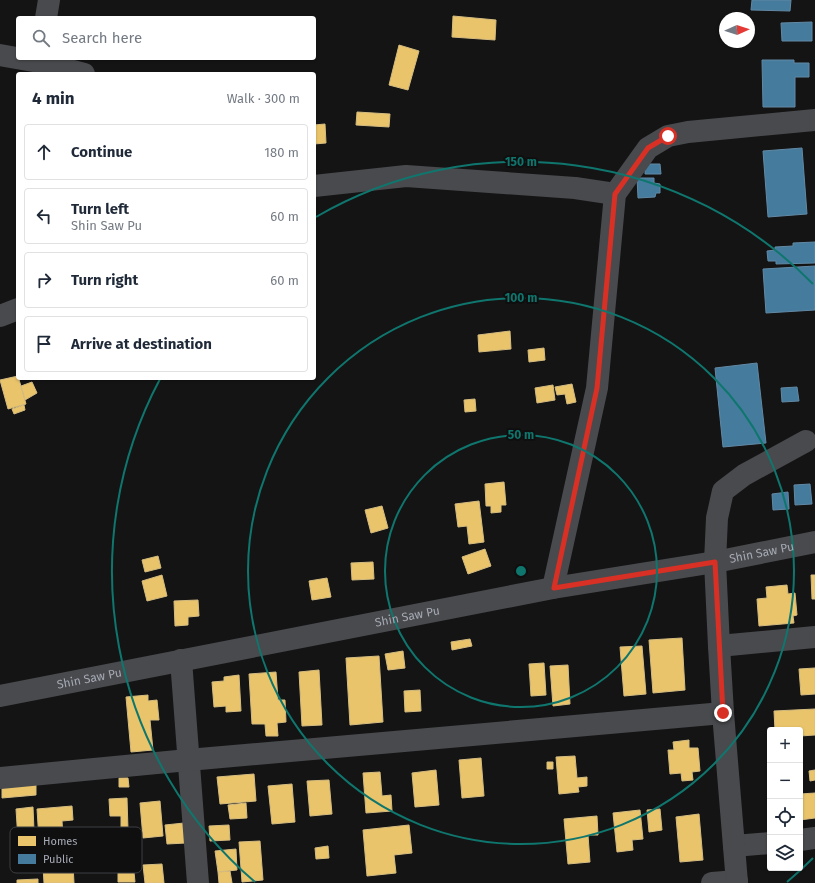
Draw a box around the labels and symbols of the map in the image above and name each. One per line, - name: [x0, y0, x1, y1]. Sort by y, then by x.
- north arrow: [719, 12, 755, 48]
- route start: [659, 127, 677, 145]
- text: 150 m: [505, 155, 537, 169]
- text: 100 m: [505, 291, 537, 305]
- text: 50 m: [508, 428, 534, 442]
- street label: Shin Saw Pu: [728, 539, 795, 566]
- centre of rings: [514, 564, 528, 578]
- street label: Shin Saw Pu: [374, 603, 441, 630]
- street label: Shin Saw Pu: [56, 665, 123, 692]
- route end: [714, 704, 732, 722]
- legend: [10, 827, 142, 873]
- text: Homes: [43, 835, 77, 848]
- text: Public: [43, 853, 74, 866]

